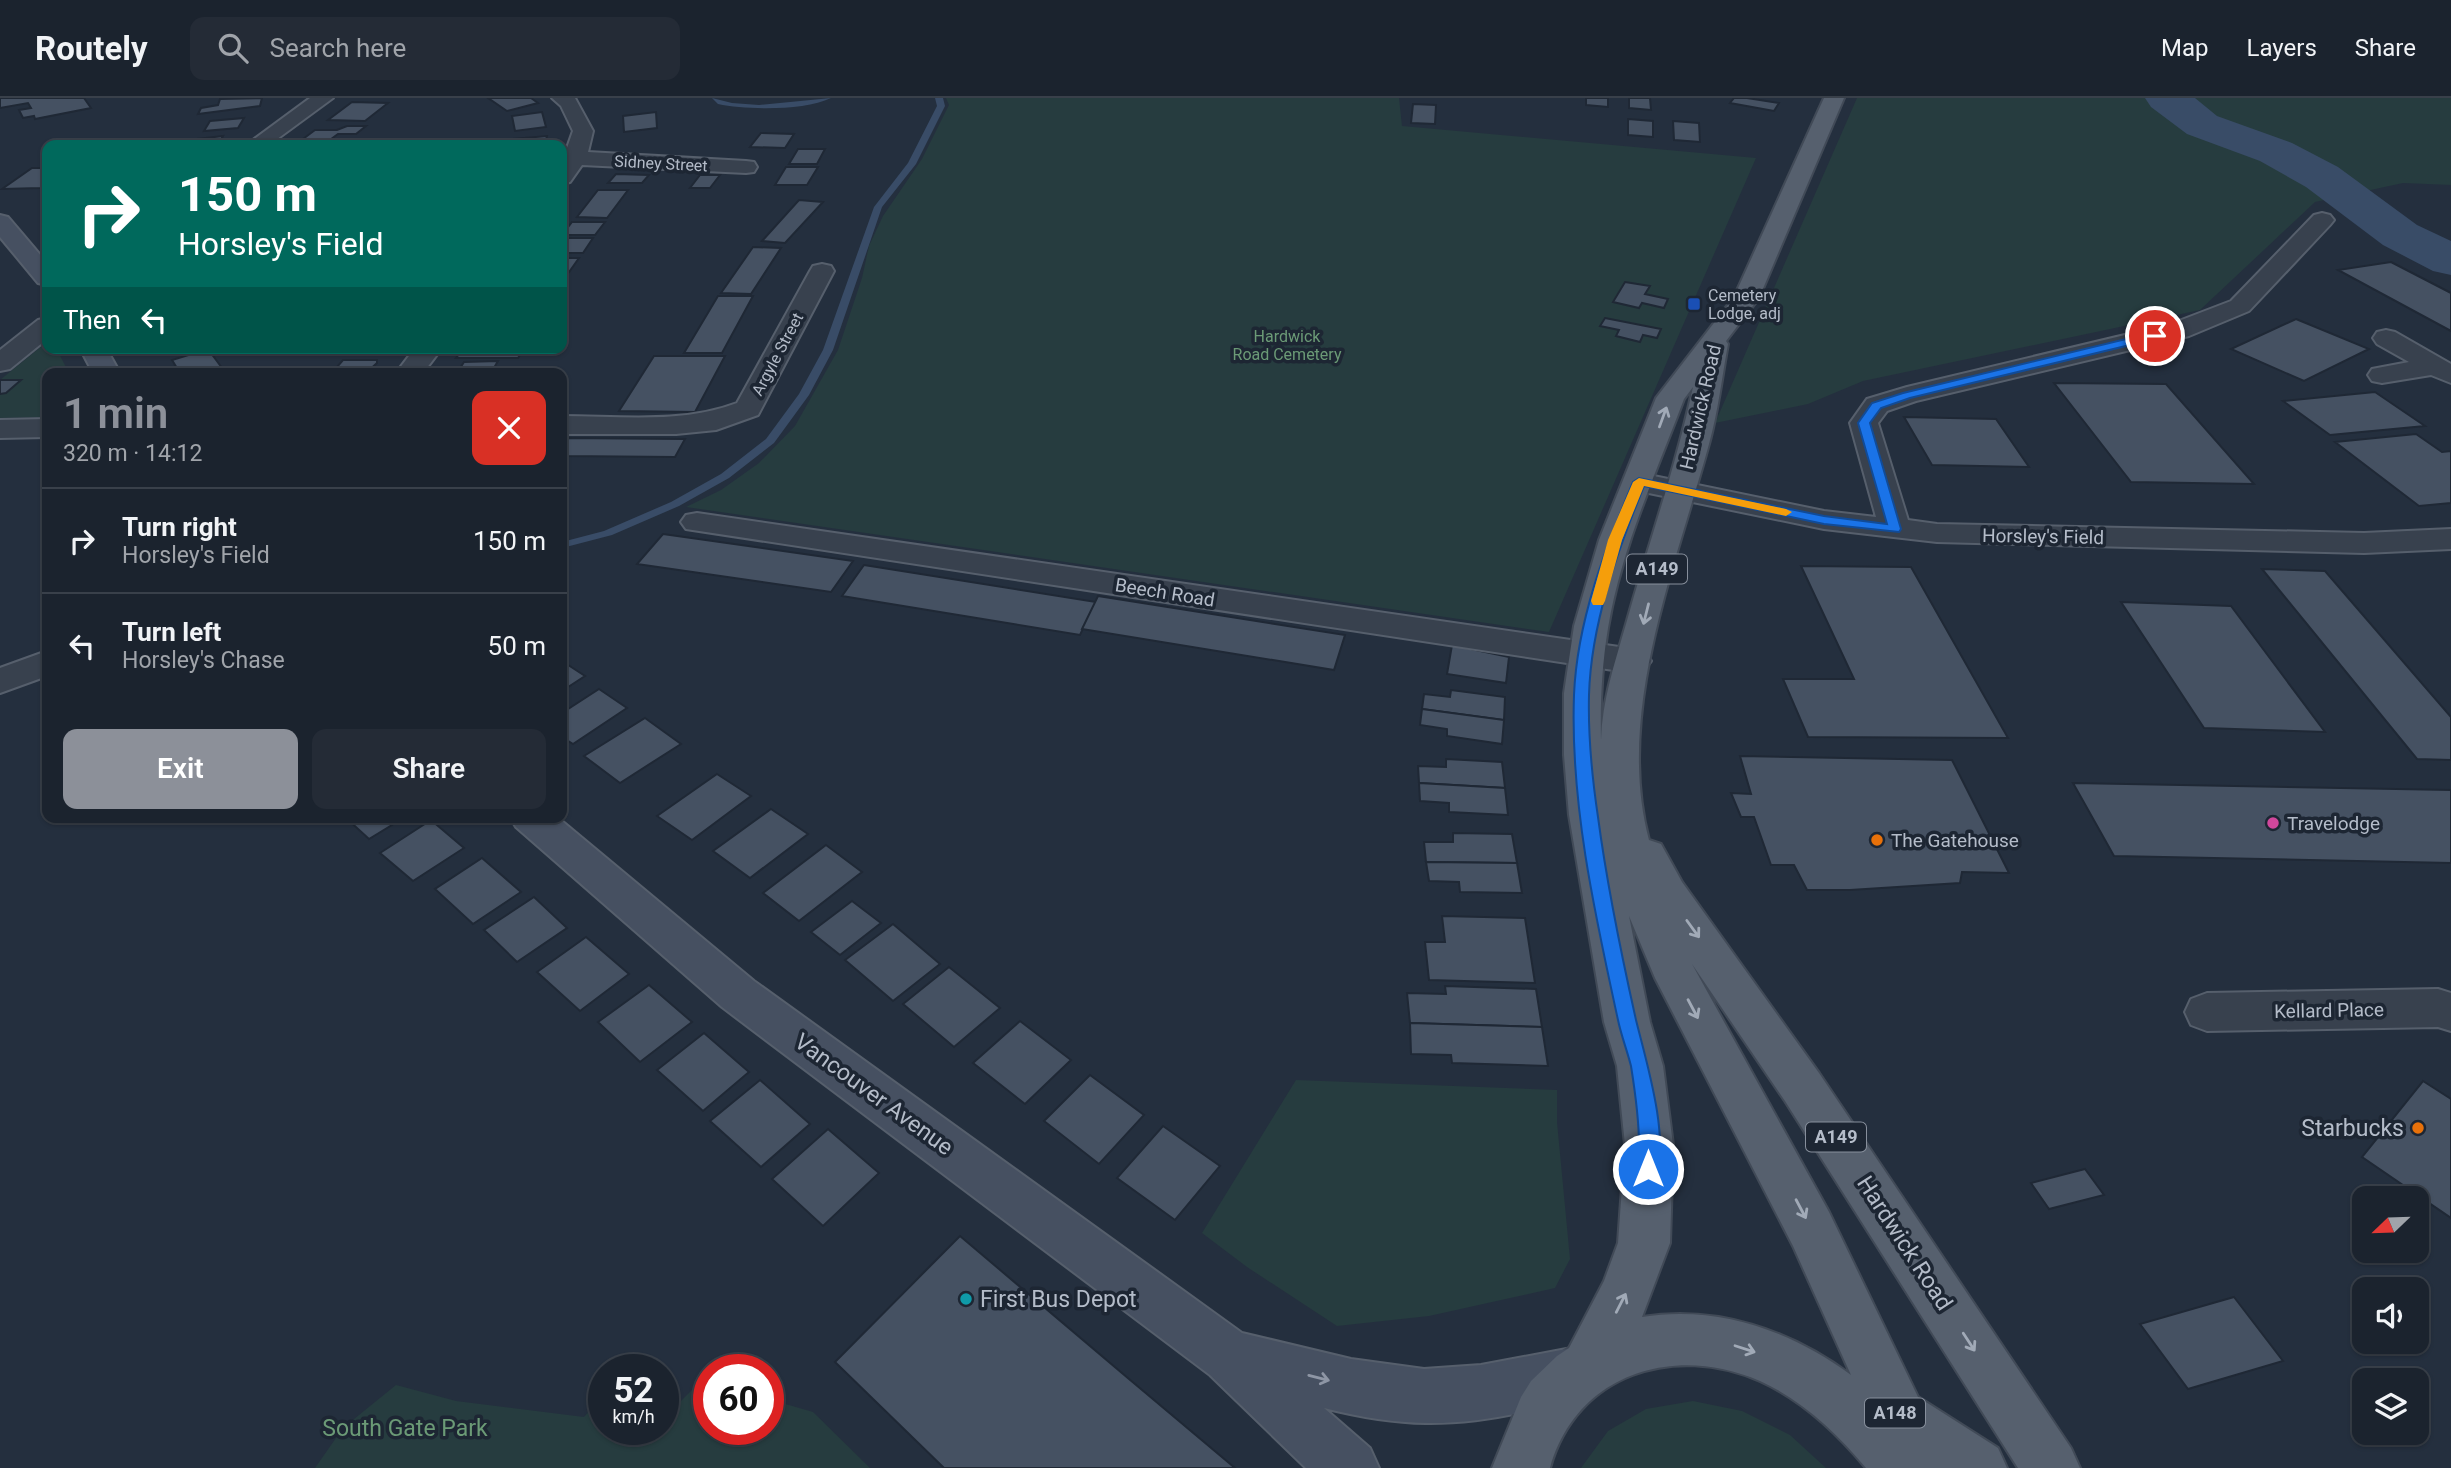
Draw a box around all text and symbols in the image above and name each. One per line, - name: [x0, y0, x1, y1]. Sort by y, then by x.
- search box: [190, 17, 680, 80]
- text: Routely: [35, 29, 148, 68]
- icon: search: [214, 29, 252, 67]
- text: Search here: [270, 33, 406, 63]
- text: Map: [2161, 34, 2209, 62]
- text: Layers: [2247, 34, 2317, 62]
- text: Share: [2355, 34, 2416, 62]
- street label: Sidney Street: [614, 152, 708, 175]
- text: 150 m: [178, 166, 317, 223]
- icon: right: [63, 168, 154, 259]
- text: Horsley's Field: [178, 225, 383, 263]
- place label: Cemetery Lodge, adj: [1708, 286, 1781, 323]
- marker: Cemetery Lodge, adj: [1686, 296, 1702, 312]
- icon: left: [135, 301, 173, 339]
- text: Then: [63, 305, 121, 335]
- pin: [2125, 306, 2185, 366]
- street label: Argyle Street: [748, 310, 807, 399]
- icon: arrive: [2136, 317, 2174, 355]
- park label: Hardwick Road Cemetery: [1233, 327, 1342, 364]
- street label: Hardwick Road: [1675, 342, 1726, 472]
- text: 1 min: [63, 389, 168, 438]
- button: close: [472, 391, 546, 465]
- one-way arrow: [1657, 407, 1670, 429]
- text: 320 m · 14:12: [63, 440, 202, 467]
- text: Turn right: [122, 512, 237, 542]
- icon: right: [63, 522, 101, 560]
- street label: Horsley's Field: [1982, 524, 2104, 549]
- text: 150 m: [473, 526, 546, 556]
- text: Horsley's Field: [122, 542, 270, 569]
- road number: A149: [1627, 555, 1687, 584]
- street label: Beech Road: [1113, 573, 1216, 612]
- one-way arrow: [1639, 602, 1652, 625]
- text: Turn left: [122, 617, 221, 647]
- icon: left: [63, 627, 101, 665]
- text: 50 m: [488, 631, 546, 661]
- text: Horsley's Chase: [122, 647, 285, 674]
- button: Exit: [63, 729, 298, 809]
- button: Share: [312, 729, 546, 809]
- place label: Travelodge: [2287, 812, 2380, 835]
- marker: Travelodge: [2265, 815, 2281, 831]
- place label: The Gatehouse: [1891, 829, 2019, 852]
- marker: The Gatehouse: [1869, 832, 1885, 848]
- one-way arrow: [1686, 919, 1700, 938]
- one-way arrow: [1687, 998, 1700, 1019]
- street label: Kellard Place: [2274, 998, 2384, 1023]
- street label: Vancouver Avenue: [789, 1028, 958, 1161]
- place label: Starbucks: [2301, 1115, 2404, 1142]
- marker: Starbucks: [2410, 1120, 2426, 1136]
- road number: A149: [1806, 1122, 1866, 1152]
- position arrow: [1611, 1132, 1685, 1206]
- street label: Hardwick Road: [1851, 1171, 1958, 1315]
- north arrow: [2352, 1186, 2429, 1264]
- map controls: [2352, 1186, 2429, 1445]
- one-way arrow: [1795, 1198, 1808, 1219]
- button: sound: [2352, 1277, 2429, 1354]
- place label: First Bus Depot: [980, 1286, 1137, 1313]
- marker: First Bus Depot: [958, 1291, 974, 1307]
- one-way arrow: [1614, 1293, 1628, 1314]
- one-way arrow: [1962, 1332, 1976, 1351]
- one-way arrow: [1734, 1344, 1756, 1357]
- speed limit sign: 60: [693, 1354, 784, 1445]
- button: layers: [2352, 1368, 2429, 1445]
- text: 52: [613, 1370, 654, 1411]
- one-way arrow: [1307, 1372, 1330, 1385]
- road number: A148: [1865, 1398, 1925, 1428]
- text: km/h: [612, 1406, 655, 1427]
- park label: South Gate Park: [322, 1415, 488, 1442]

